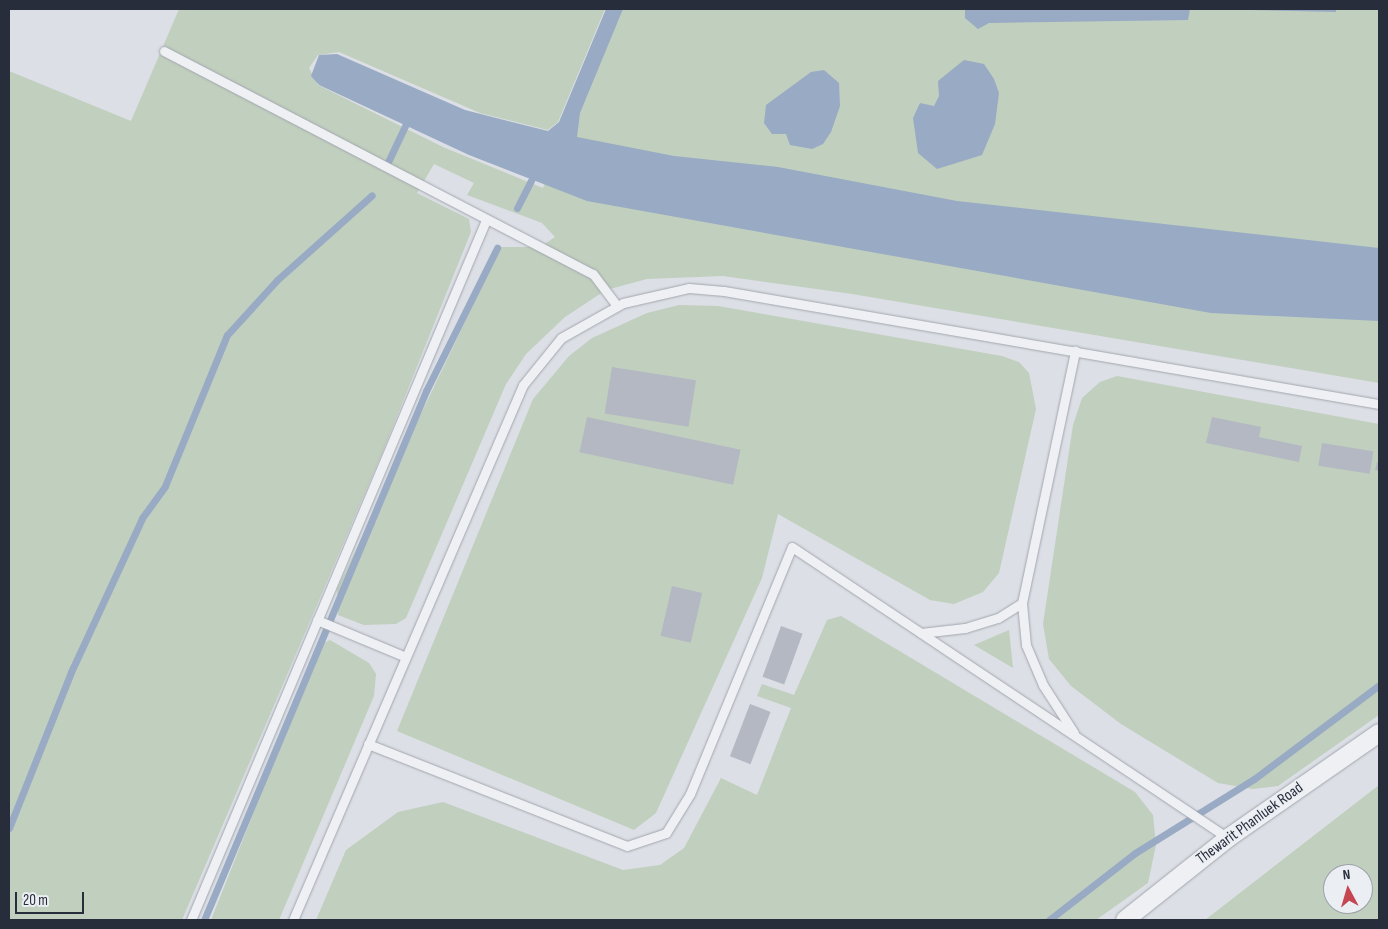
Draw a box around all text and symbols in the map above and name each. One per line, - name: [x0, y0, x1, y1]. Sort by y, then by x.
- street label: Thewarit Phanluek Road: [1193, 779, 1307, 869]
- north arrow: [1323, 864, 1373, 914]
- text: N: [1342, 866, 1351, 883]
- scale bar: [18, 882, 86, 914]
- text: 20 m: [23, 891, 48, 910]

